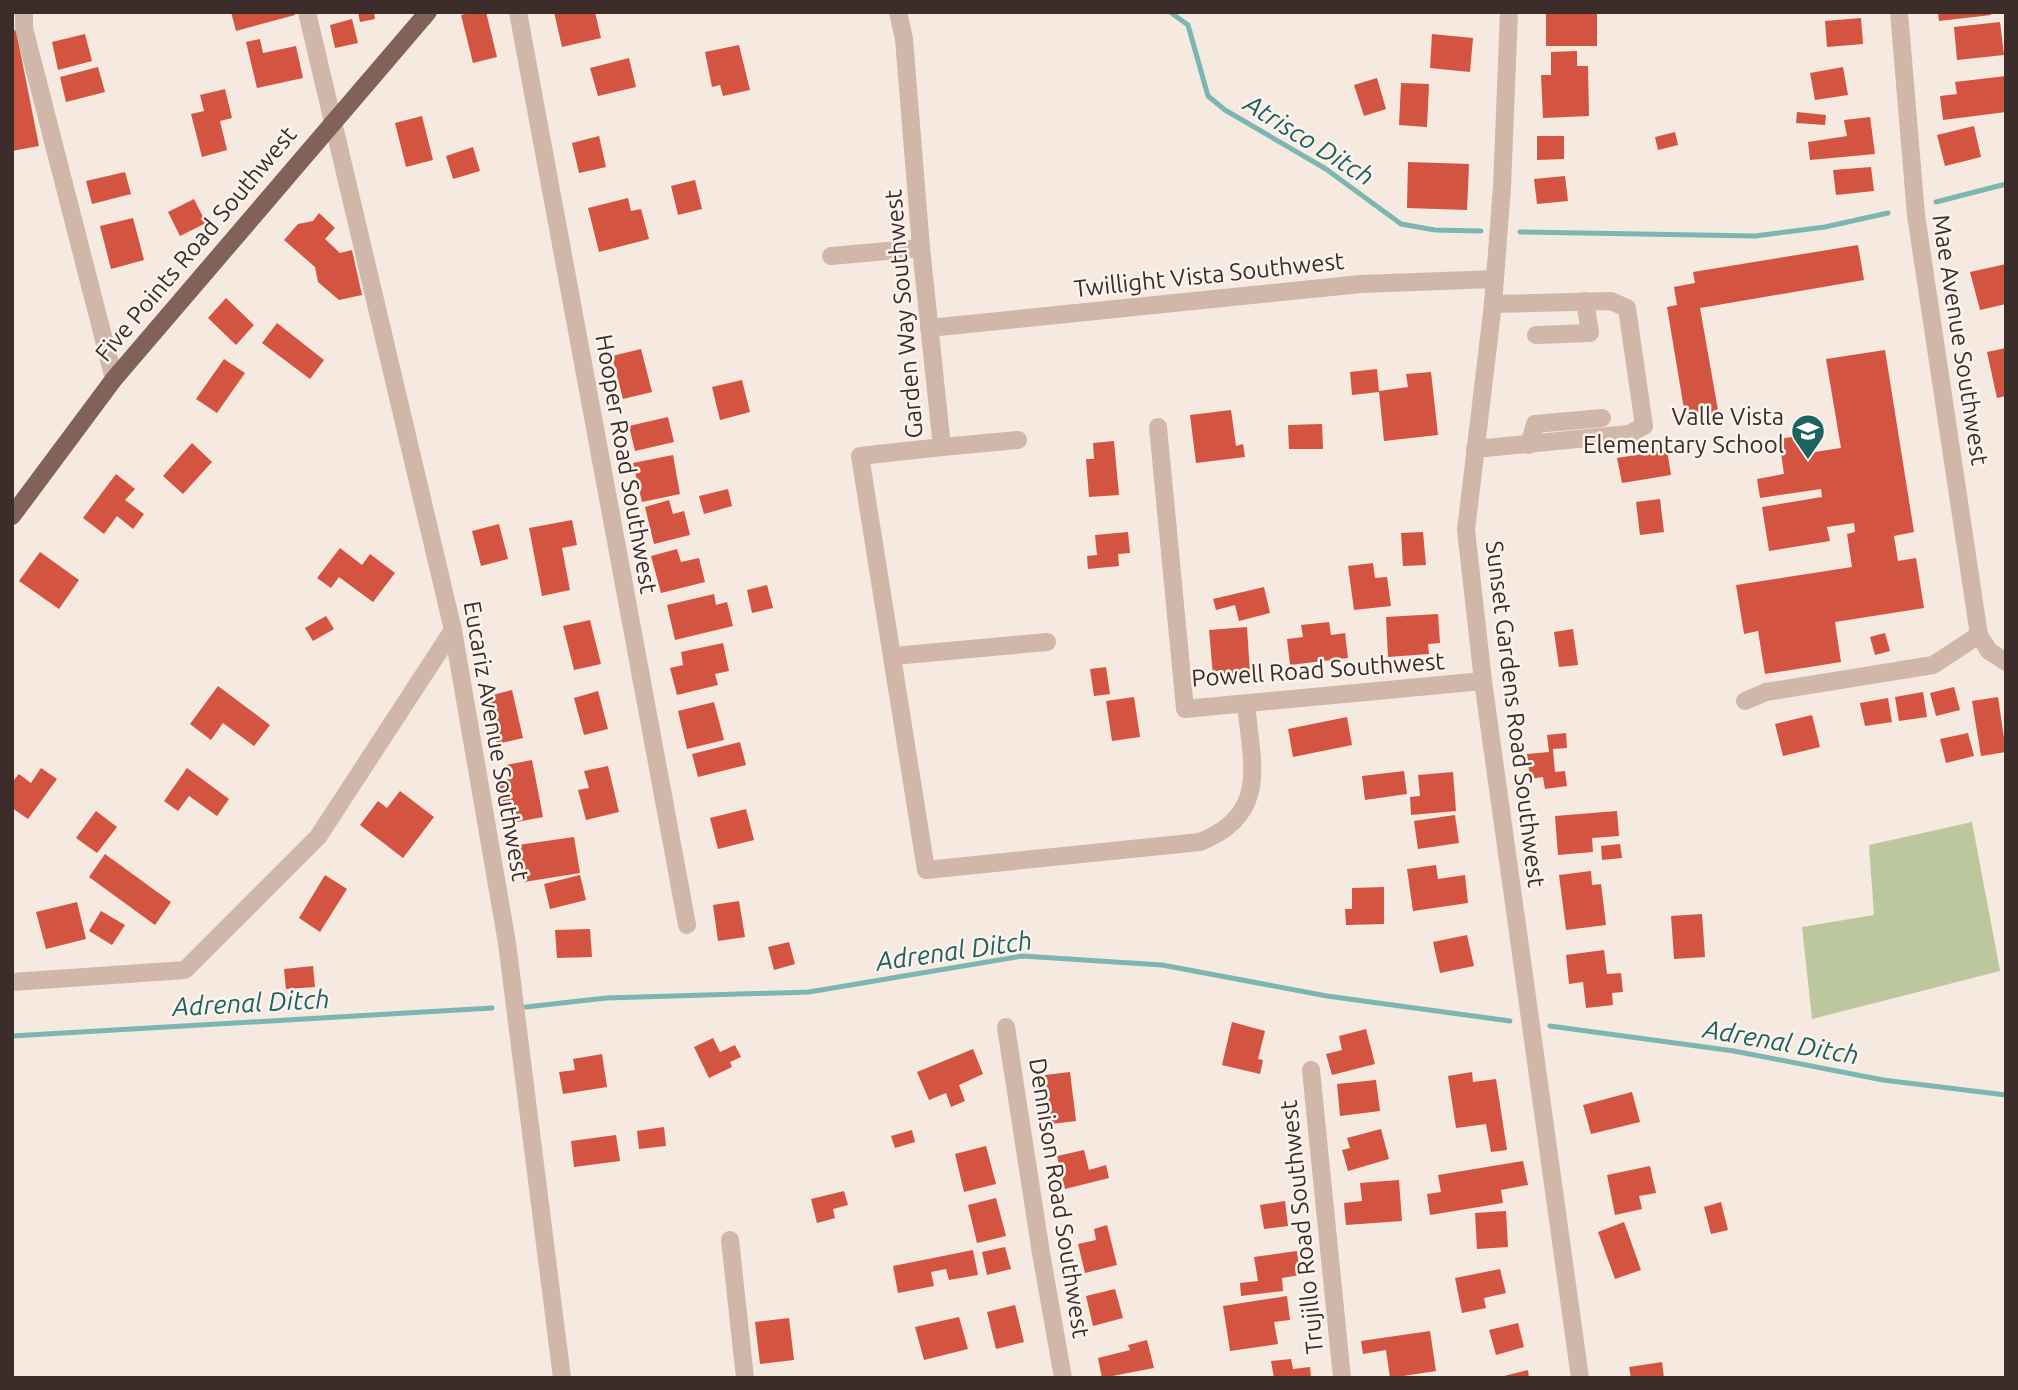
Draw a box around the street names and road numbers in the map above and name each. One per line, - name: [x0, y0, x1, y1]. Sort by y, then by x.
- street label: Five Points Road Southwest: [90, 121, 302, 366]
- street label: Garden Way Southwest: [879, 188, 928, 440]
- street label: Mae Avenue Southwest: [1927, 213, 1994, 468]
- street label: Twillight Vista Southwest: [1072, 247, 1346, 302]
- street label: Hooper Road Southwest: [590, 332, 663, 596]
- street label: Sunset Gardens Road Southwest: [1481, 539, 1550, 889]
- street label: Eucariz Avenue Southwest: [459, 599, 534, 883]
- street label: Powell Road Southwest: [1190, 647, 1446, 692]
- street label: Dennison Road Southwest: [1024, 1056, 1095, 1340]
- street label: Trujillo Road Southwest: [1275, 1098, 1328, 1355]

